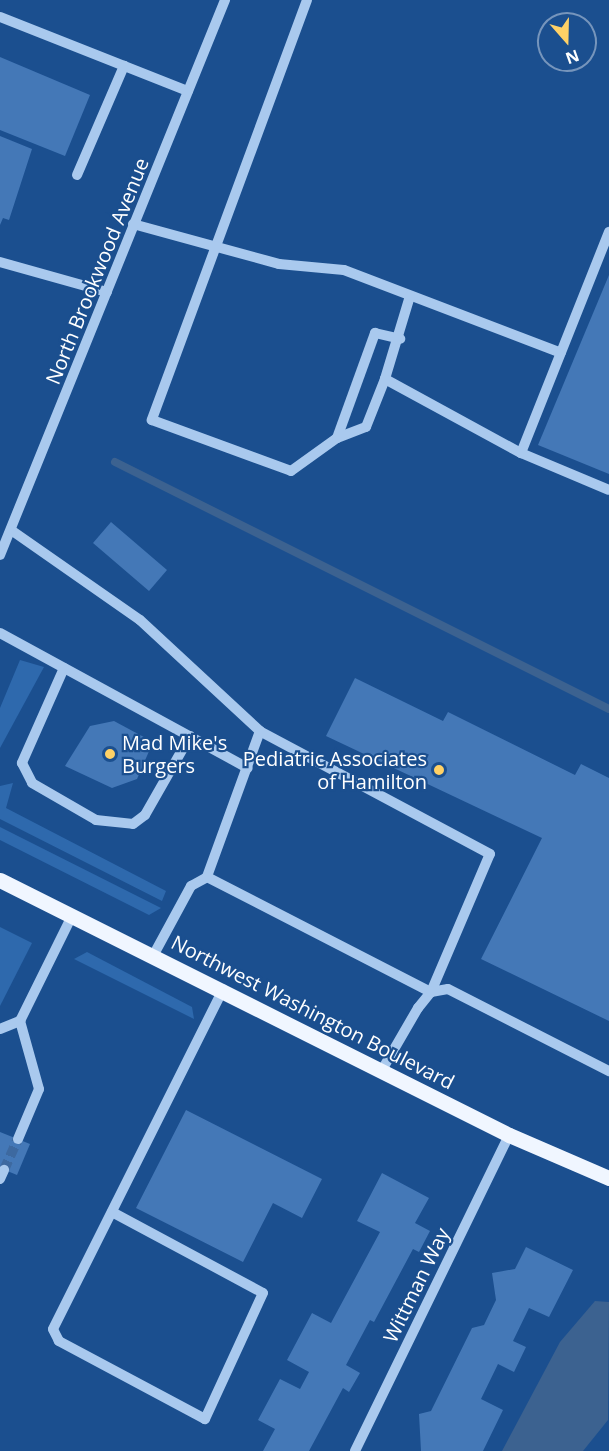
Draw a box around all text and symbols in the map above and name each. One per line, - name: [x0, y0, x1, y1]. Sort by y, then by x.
- north arrow: [537, 12, 597, 72]
- text: N: [563, 44, 582, 70]
- street label: North Brookwood Avenue: [41, 154, 153, 388]
- place label: Mad Mike's Burgers: [122, 730, 227, 777]
- place label: Pediatric Associates of Hamilton: [243, 746, 427, 793]
- marker: Mad Mike's Burgers: [103, 747, 117, 761]
- marker: Pediatric Associates of Hamilton: [432, 763, 446, 777]
- street label: Northwest Washington Boulevard: [167, 930, 459, 1094]
- street label: Wittman Way: [378, 1224, 454, 1346]

